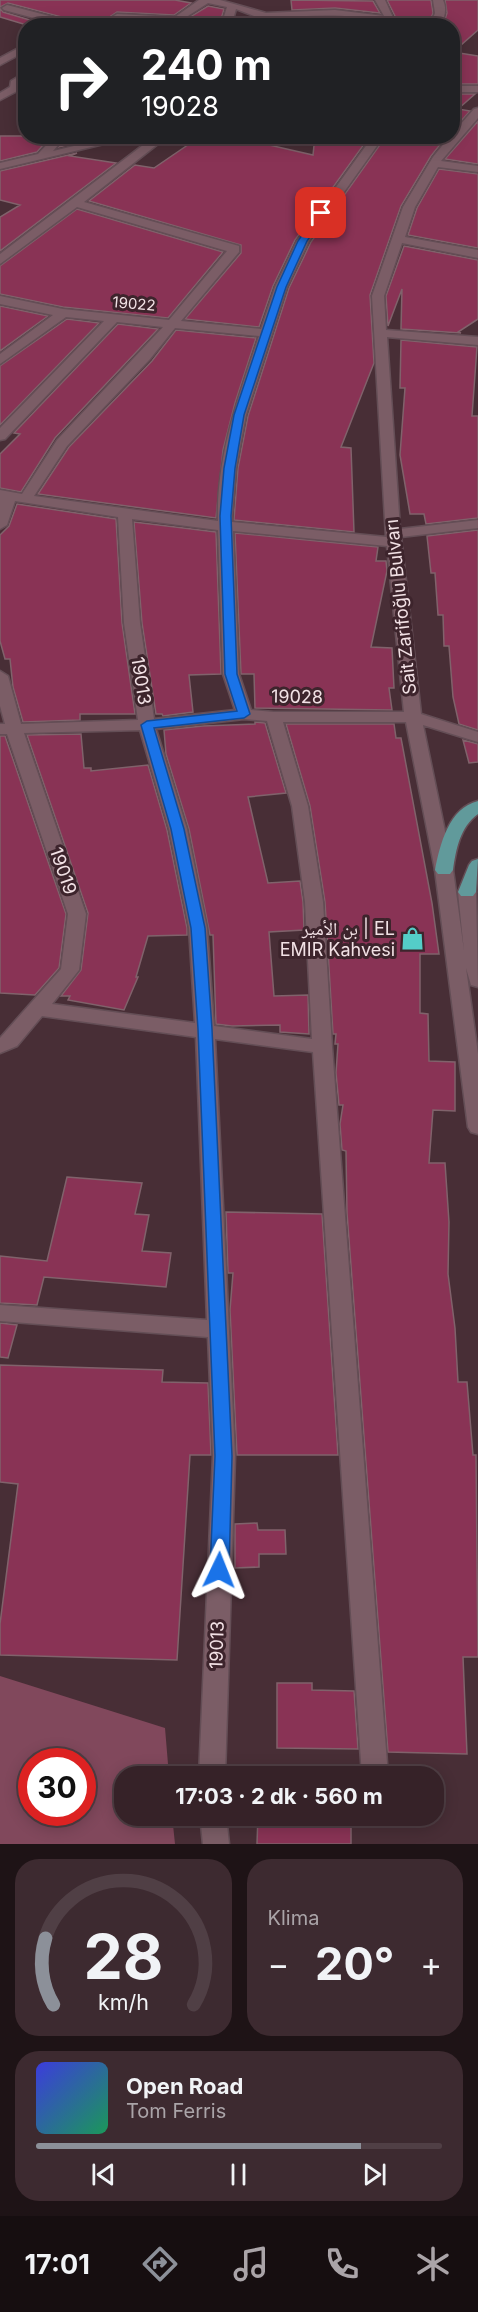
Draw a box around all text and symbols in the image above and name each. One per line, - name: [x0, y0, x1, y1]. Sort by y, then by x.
- text: 240 m: [141, 39, 272, 90]
- icon: right: [42, 42, 120, 120]
- text: 19028: [141, 90, 219, 123]
- pin: [295, 187, 346, 238]
- icon: arrive: [304, 196, 337, 229]
- street label: 19022: [112, 292, 156, 315]
- street label: Sait Zarifoğlu Bulvarı: [381, 518, 420, 696]
- street label: 19013: [127, 655, 156, 706]
- street label: 19028: [271, 686, 323, 707]
- street label: 19019: [46, 845, 81, 897]
- place label: بن الأمير | EL EMIR Kahvesi: [280, 917, 395, 960]
- shop icon: بن الأمير | EL EMIR Kahvesi: [400, 926, 426, 952]
- position arrow: [187, 1538, 251, 1602]
- street label: 19013: [205, 1620, 228, 1669]
- speed limit sign: 30: [18, 1748, 96, 1826]
- text: 17:03 · 2 dk · 560 m: [175, 1783, 383, 1809]
- text: Klima: [268, 1906, 319, 1930]
- text: 28: [83, 1919, 163, 1994]
- text: 20°: [315, 1936, 394, 1991]
- text: −: [268, 1944, 289, 1984]
- text: +: [420, 1944, 442, 1984]
- text: km/h: [98, 1989, 149, 2015]
- text: Open Road: [126, 2073, 243, 2099]
- text: Tom Ferris: [126, 2099, 226, 2123]
- icon: previous: [87, 2158, 120, 2191]
- icon: pause: [222, 2158, 255, 2191]
- icon: next: [358, 2158, 391, 2191]
- icon: directions: [139, 2243, 181, 2285]
- icon: music: [230, 2243, 272, 2285]
- icon: phone: [321, 2243, 363, 2285]
- icon: climate: [412, 2243, 454, 2285]
- text: 17:01: [24, 2248, 90, 2281]

